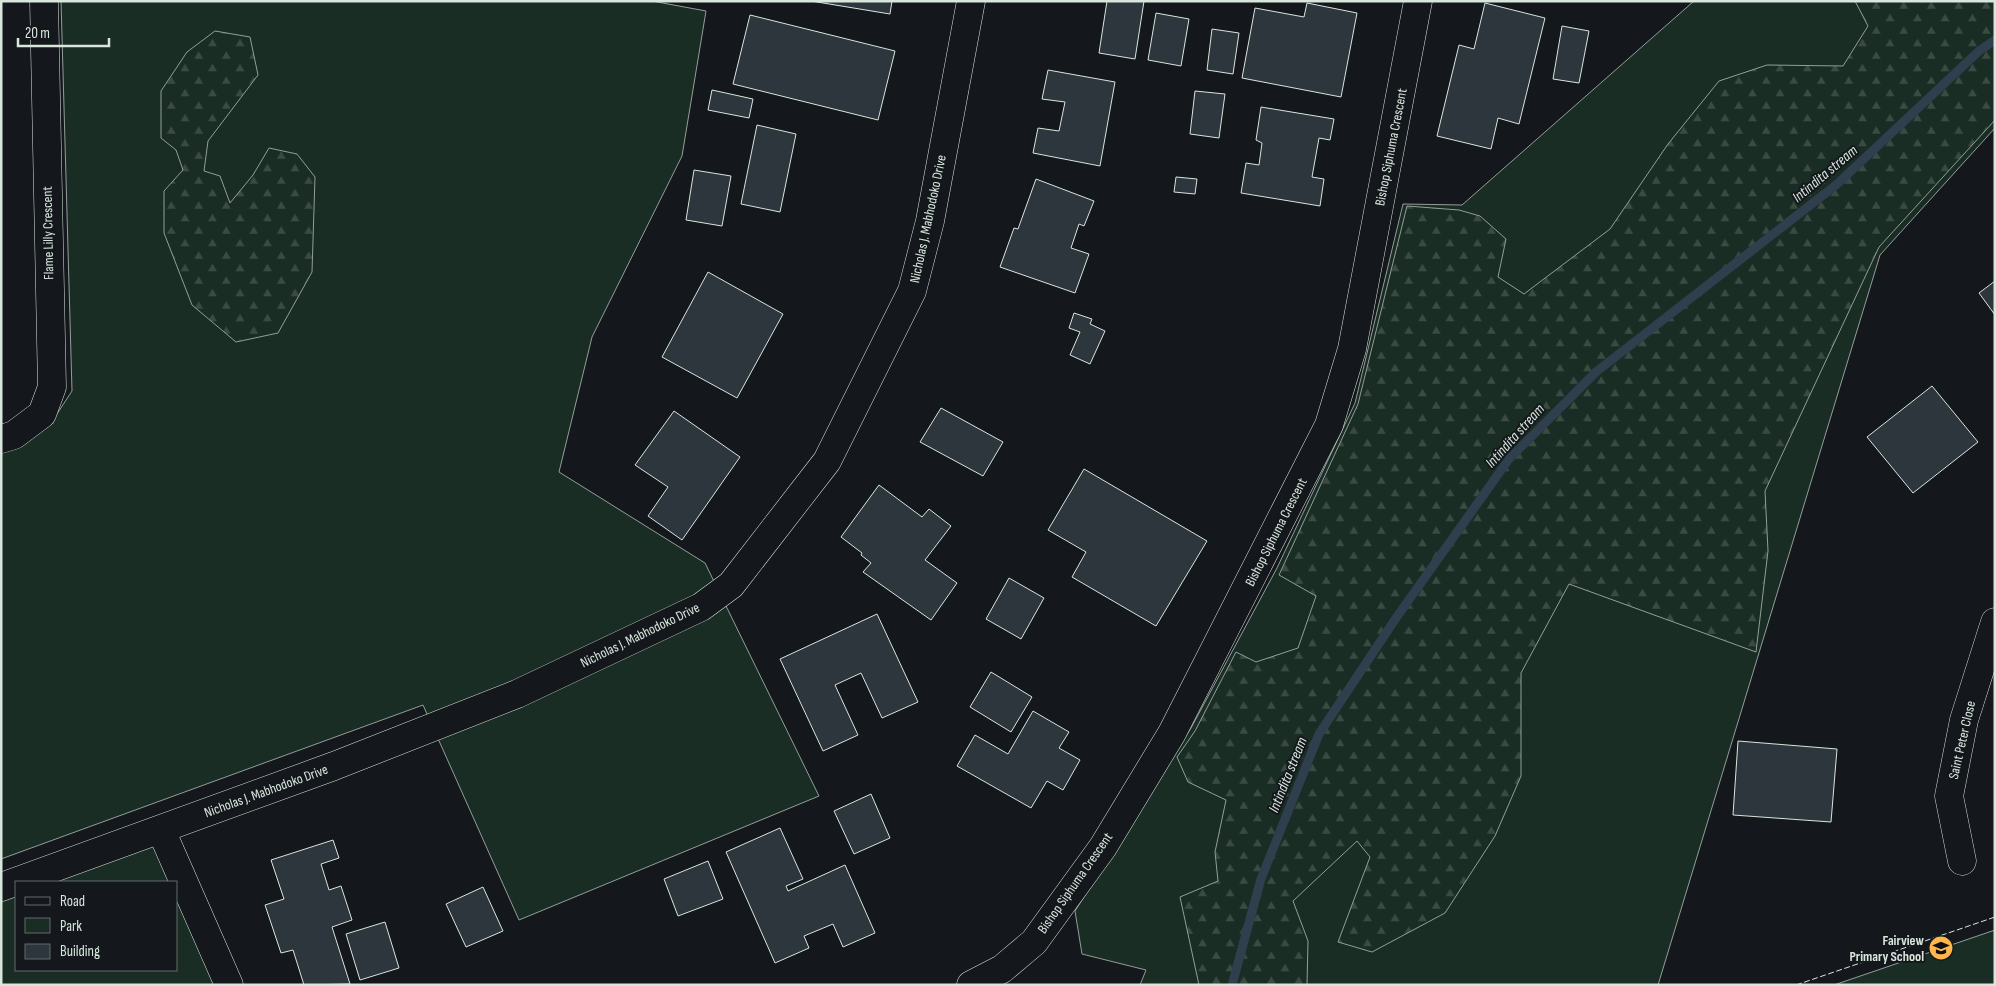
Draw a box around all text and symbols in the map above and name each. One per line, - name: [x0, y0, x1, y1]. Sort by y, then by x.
- scale bar: [18, 15, 109, 47]
- text: 20 m: [25, 24, 50, 43]
- street label: Bishop Siphuma Crescent: [1371, 87, 1411, 207]
- water label: Intindita stream: [1788, 141, 1862, 207]
- street label: Nicholas J. Mabhodoko Drive: [906, 153, 950, 285]
- street label: Flame Lilly Crescent: [39, 186, 57, 280]
- water label: Intindita stream: [1481, 400, 1549, 472]
- street label: Bishop Siphuma Crescent: [1241, 475, 1311, 589]
- street label: Nicholas J. Mabhodoko Drive: [578, 599, 702, 671]
- street label: Saint Peter Close: [1945, 699, 1979, 781]
- water label: Intindita stream: [1264, 734, 1312, 815]
- street label: Nicholas J. Mabhodoko Drive: [202, 761, 330, 821]
- street label: Bishop Siphuma Crescent: [1034, 829, 1116, 937]
- legend: [15, 881, 178, 971]
- text: Road: [60, 892, 85, 911]
- text: Park: [60, 917, 82, 936]
- place label: Fairview Primary School: [1850, 932, 1925, 965]
- school or university icon: Fairview Primary School: [1928, 935, 1954, 961]
- text: Building: [60, 942, 100, 961]

